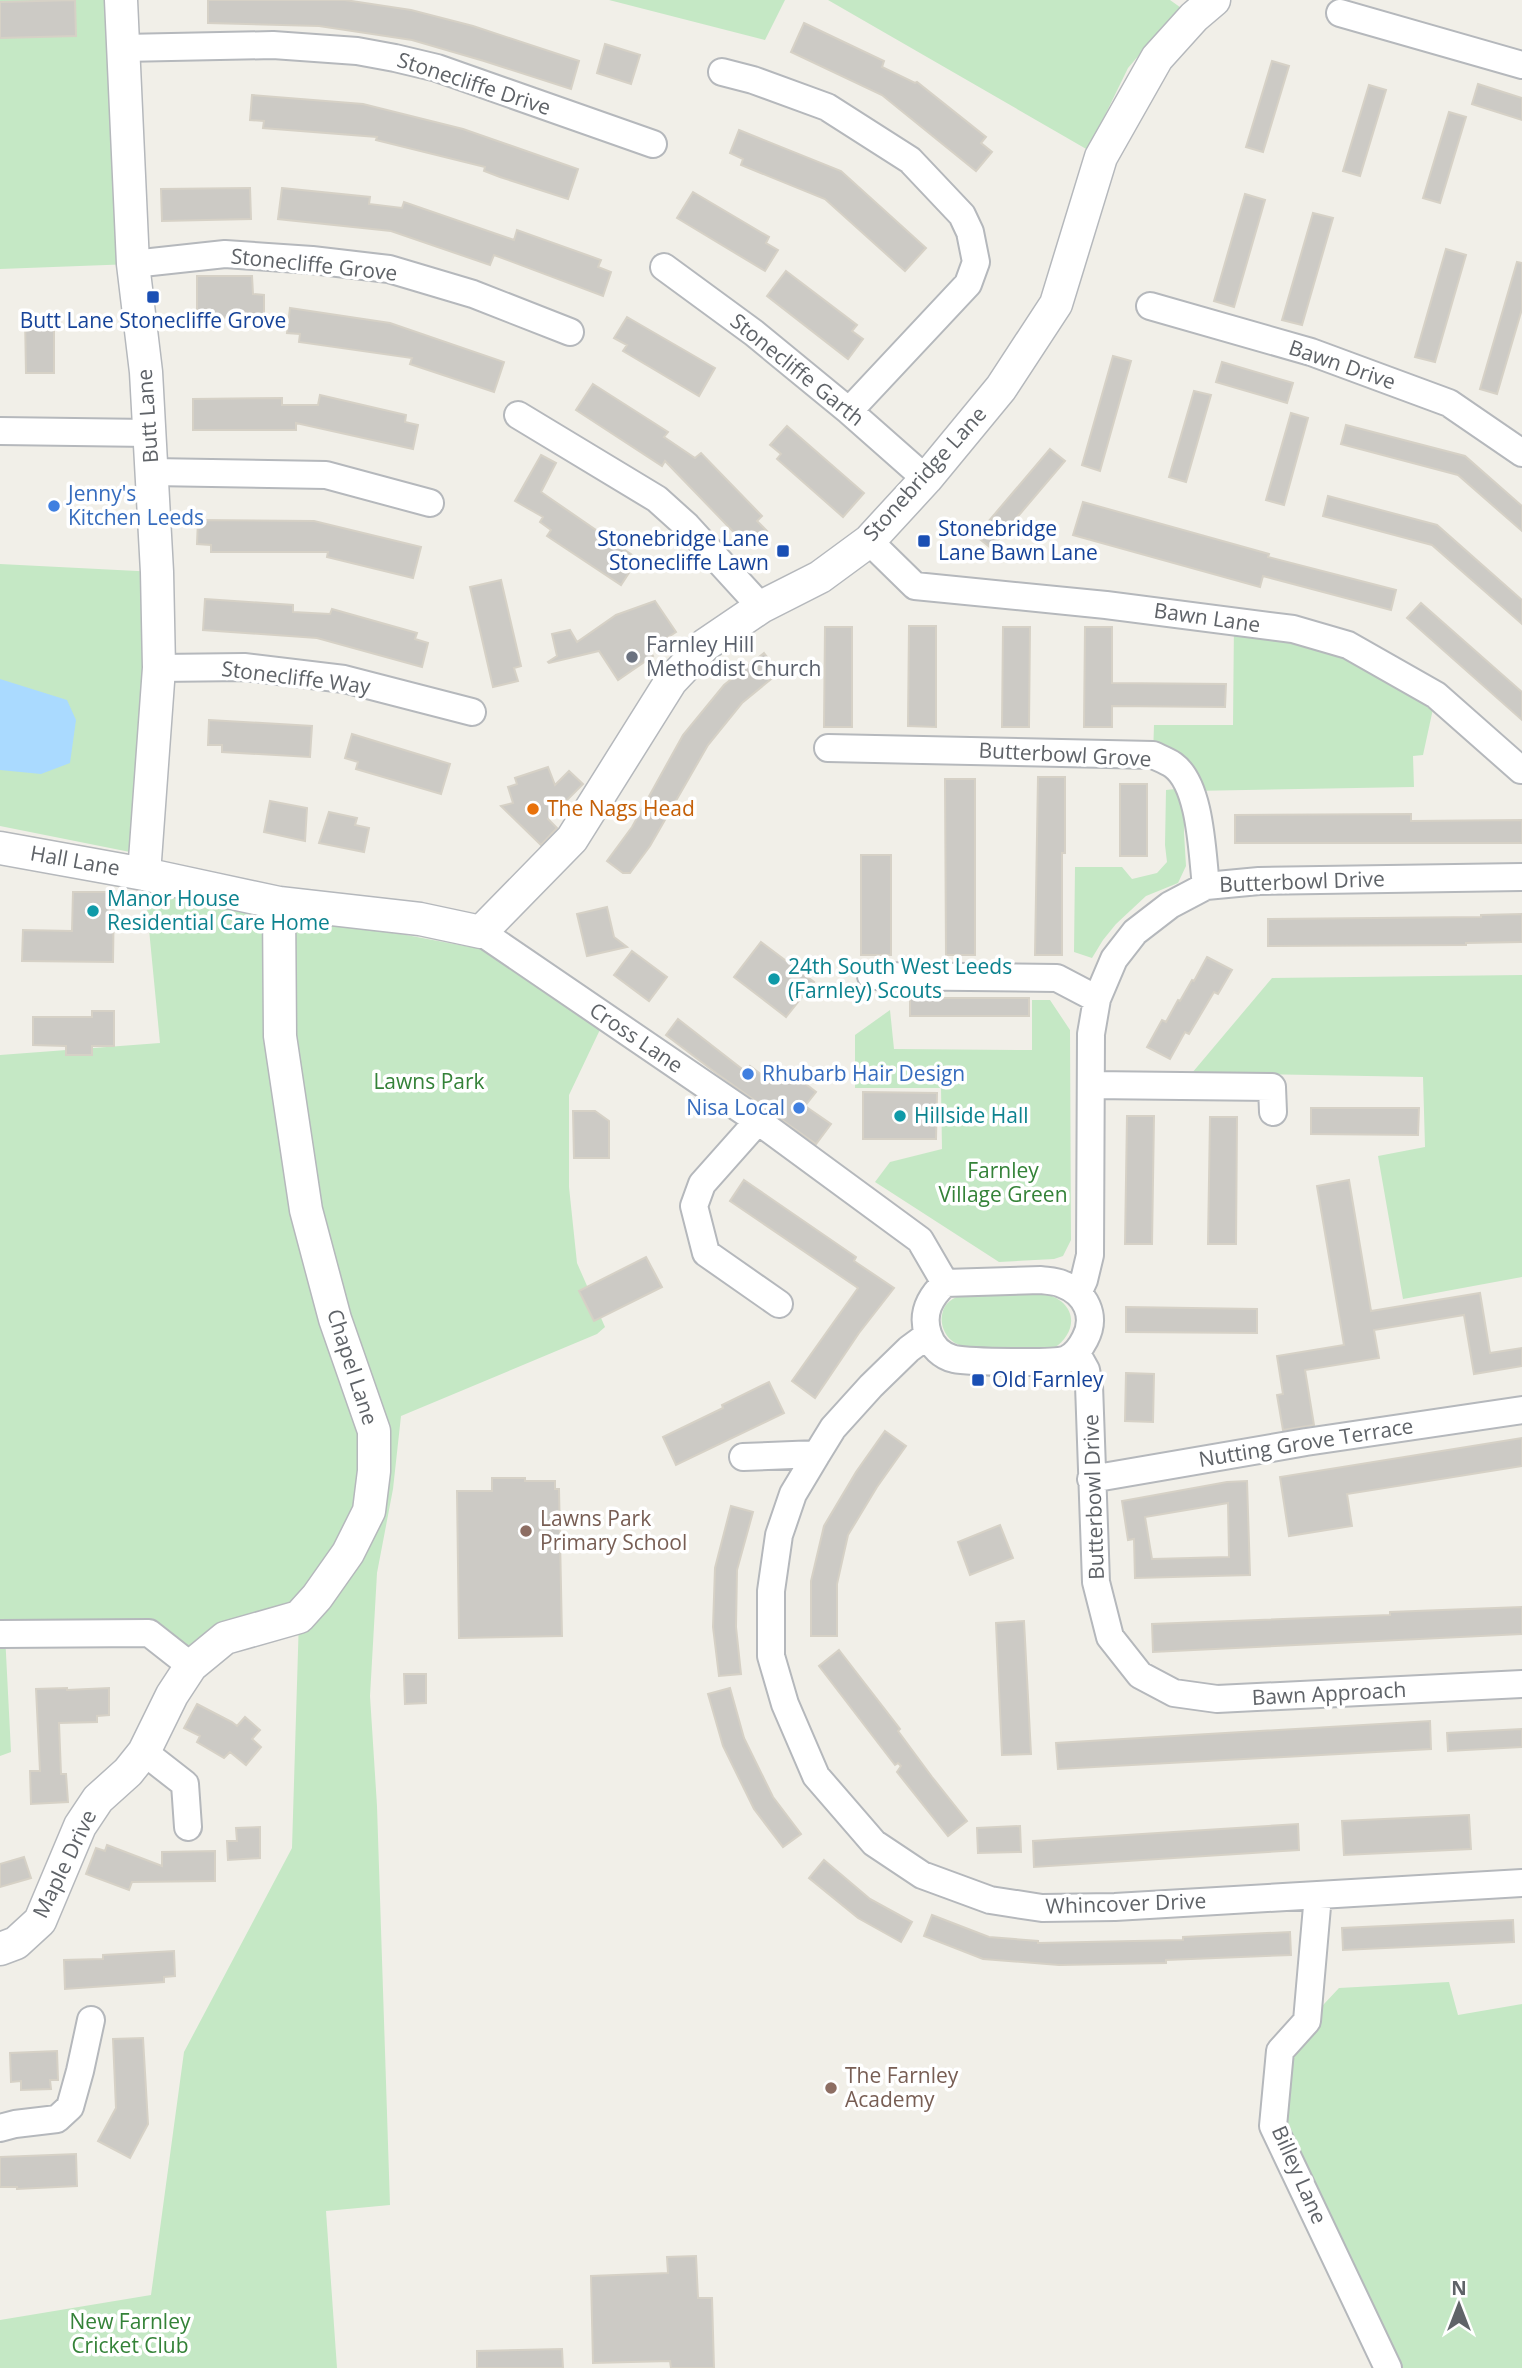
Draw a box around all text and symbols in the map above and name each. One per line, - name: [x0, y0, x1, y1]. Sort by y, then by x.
- street label: Stonecliffe Drive: [394, 45, 555, 121]
- street label: Stonecliffe Grove: [230, 241, 399, 287]
- marker: Butt Lane Stonecliffe Grove: [145, 289, 161, 305]
- place label: Butt Lane Stonecliffe Grove: [20, 306, 286, 334]
- street label: Stonecliffe Garth: [725, 307, 870, 432]
- street label: Bawn Drive: [1285, 333, 1399, 395]
- street label: Butt Lane: [130, 368, 164, 464]
- street label: Stonebridge Lane: [856, 400, 992, 547]
- place label: Jenny's Kitchen Leeds: [66, 479, 204, 531]
- marker: Jenny's Kitchen Leeds: [46, 498, 62, 514]
- place label: Stonebridge Lane Bawn Lane: [938, 514, 1098, 566]
- place label: Stonebridge Lane Stonecliffe Lawn: [597, 524, 769, 576]
- marker: Stonebridge Lane Bawn Lane: [916, 533, 932, 549]
- marker: Stonebridge Lane Stonecliffe Lawn: [775, 543, 791, 559]
- street label: Bawn Lane: [1152, 596, 1262, 638]
- place label: Farnley Hill Methodist Church: [646, 630, 821, 682]
- marker: Farnley Hill Methodist Church: [624, 649, 640, 665]
- street label: Stonecliffe Way: [220, 654, 373, 700]
- street label: Butterbowl Grove: [978, 735, 1152, 773]
- place label: The Nags Head: [547, 794, 695, 822]
- marker: The Nags Head: [525, 801, 541, 817]
- street label: Hall Lane: [28, 838, 122, 882]
- street label: Butterbowl Drive: [1219, 864, 1385, 898]
- place label: Manor House Residential Care Home: [107, 884, 330, 936]
- marker: Manor House Residential Care Home: [85, 903, 101, 919]
- place label: 24th South West Leeds (Farnley) Scouts: [788, 952, 1012, 1004]
- marker: 24th South West Leeds (Farnley) Scouts: [766, 971, 782, 987]
- street label: Cross Lane: [584, 996, 689, 1079]
- place label: Rhubarb Hair Design: [762, 1059, 965, 1087]
- marker: Rhubarb Hair Design: [740, 1066, 756, 1082]
- park label: Lawns Park: [373, 1067, 485, 1095]
- place label: Nisa Local: [686, 1093, 785, 1121]
- marker: Nisa Local: [791, 1100, 807, 1116]
- place label: Hillside Hall: [914, 1101, 1029, 1129]
- marker: Hillside Hall: [892, 1108, 908, 1124]
- park label: Farnley Village Green: [938, 1156, 1068, 1208]
- street label: Chapel Lane: [321, 1305, 385, 1428]
- place label: Old Farnley: [992, 1365, 1104, 1393]
- marker: Old Farnley: [970, 1372, 986, 1388]
- street label: Nutting Grove Terrace: [1197, 1411, 1415, 1473]
- street label: Butterbowl Drive: [1076, 1414, 1110, 1580]
- place label: Lawns Park Primary School: [540, 1504, 687, 1556]
- marker: Lawns Park Primary School: [518, 1523, 534, 1539]
- street label: Bawn Approach: [1251, 1675, 1407, 1711]
- street label: Maple Drive: [26, 1805, 102, 1922]
- street label: Whincover Drive: [1045, 1886, 1207, 1920]
- place label: The Farnley Academy: [845, 2061, 959, 2113]
- marker: The Farnley Academy: [823, 2080, 839, 2096]
- street label: Billey Lane: [1266, 2121, 1334, 2228]
- north arrow: [1424, 2270, 1494, 2340]
- text: N: [1451, 2275, 1467, 2301]
- park label: New Farnley Cricket Club: [70, 2307, 191, 2359]

